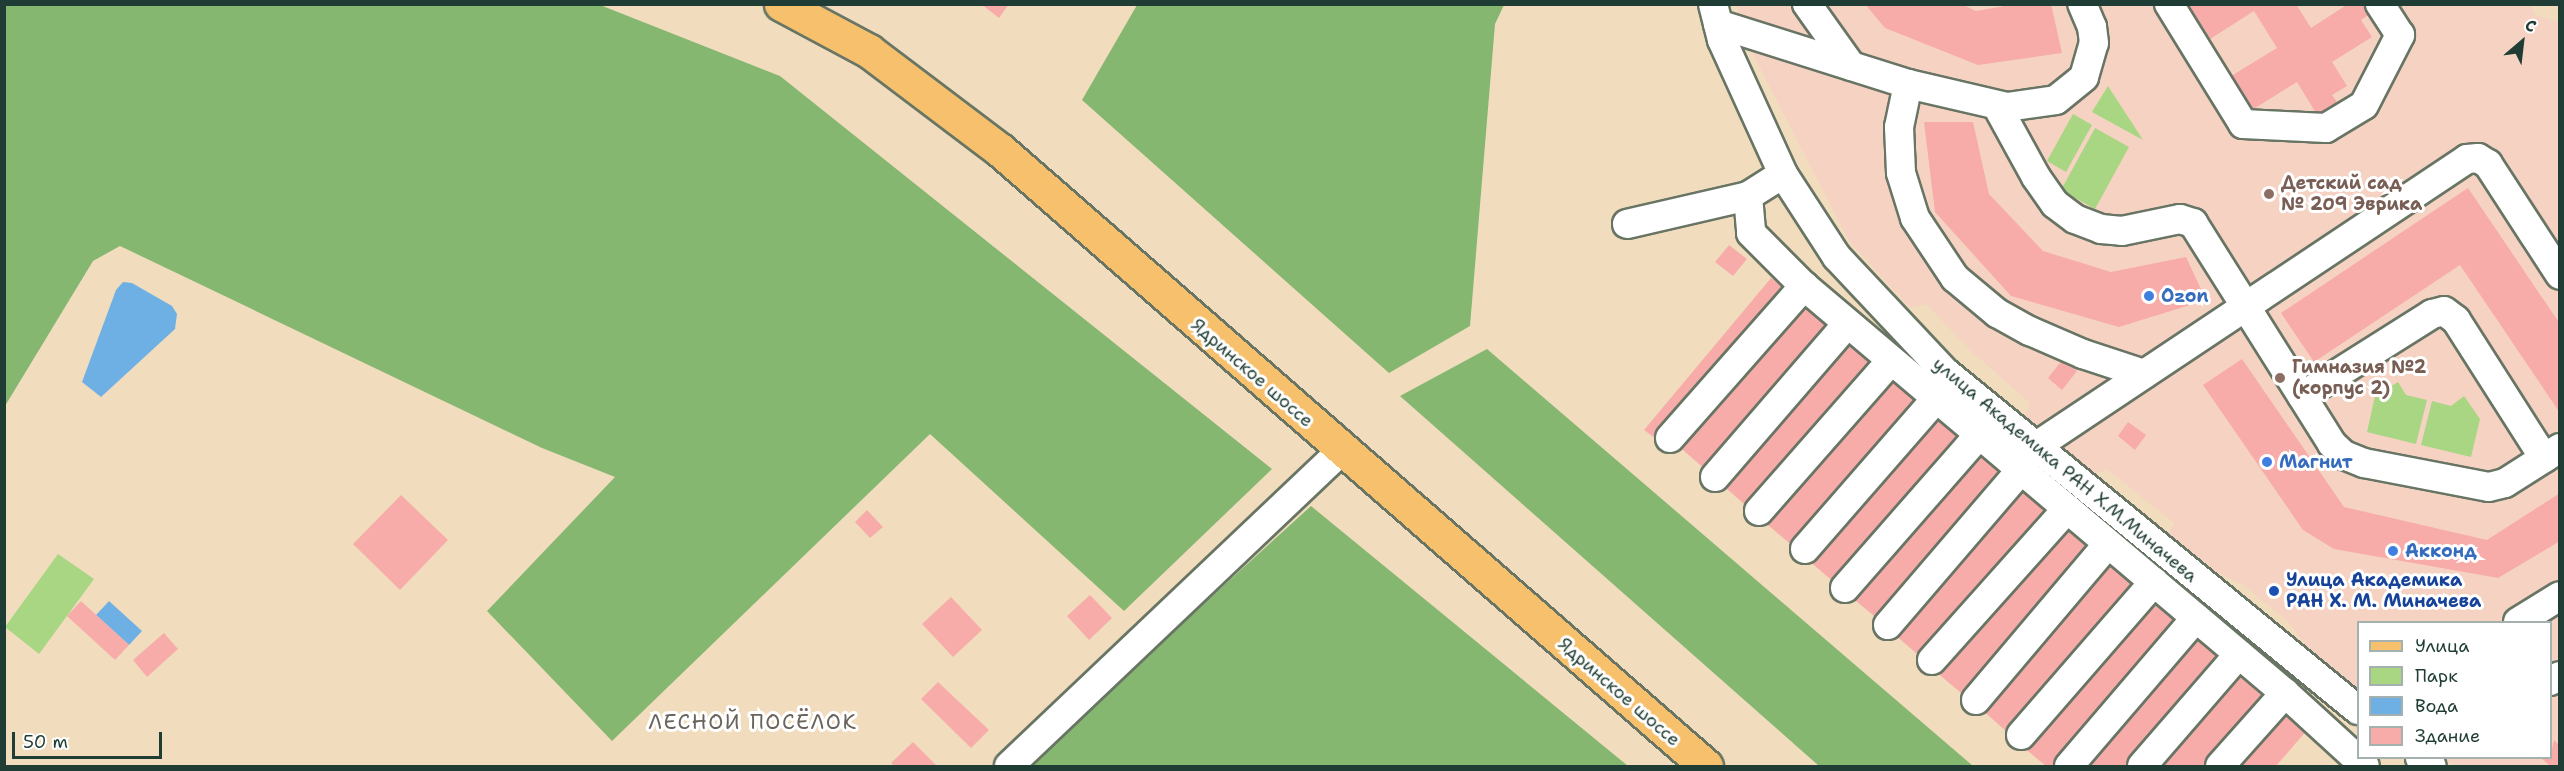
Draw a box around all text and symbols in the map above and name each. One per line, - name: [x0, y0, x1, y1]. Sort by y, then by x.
- north arrow: [2492, 12, 2552, 72]
- text: С: [2521, 14, 2540, 37]
- place label: Детский сад № 209 Эврика: [2281, 173, 2422, 216]
- marker: Детский сад № 209 Эврика: [2262, 187, 2276, 201]
- place label: Ozon: [2161, 285, 2208, 307]
- marker: Ozon: [2142, 289, 2156, 303]
- street label: Ядринское шоссе: [1187, 314, 1317, 432]
- street label: улица Академика РАН Х.М.Миначева: [1928, 353, 2202, 587]
- place label: Гимназия №2 (корпус 2): [2292, 357, 2426, 400]
- marker: Гимназия №2 (корпус 2): [2273, 371, 2287, 385]
- place label: Магнит: [2279, 451, 2353, 473]
- marker: Магнит: [2260, 455, 2274, 469]
- place label: Акконд: [2405, 540, 2477, 562]
- marker: Акконд: [2386, 544, 2400, 558]
- place label: Улица Академика РАН Х. М. Миначева: [2286, 570, 2481, 612]
- marker: Улица Академика РАН Х. М. Миначева: [2267, 584, 2281, 598]
- legend: [2357, 621, 2552, 759]
- street label: Ядринское шоссе: [1554, 633, 1684, 751]
- text: Улица: [2415, 634, 2469, 658]
- text: Парк: [2415, 664, 2458, 688]
- text: Вода: [2415, 694, 2458, 718]
- district label: ЛЕСНОЙ ПОСЁЛОК: [648, 709, 858, 735]
- scale bar: [15, 720, 165, 758]
- text: Здание: [2415, 724, 2480, 748]
- text: 50 m: [23, 730, 68, 754]

